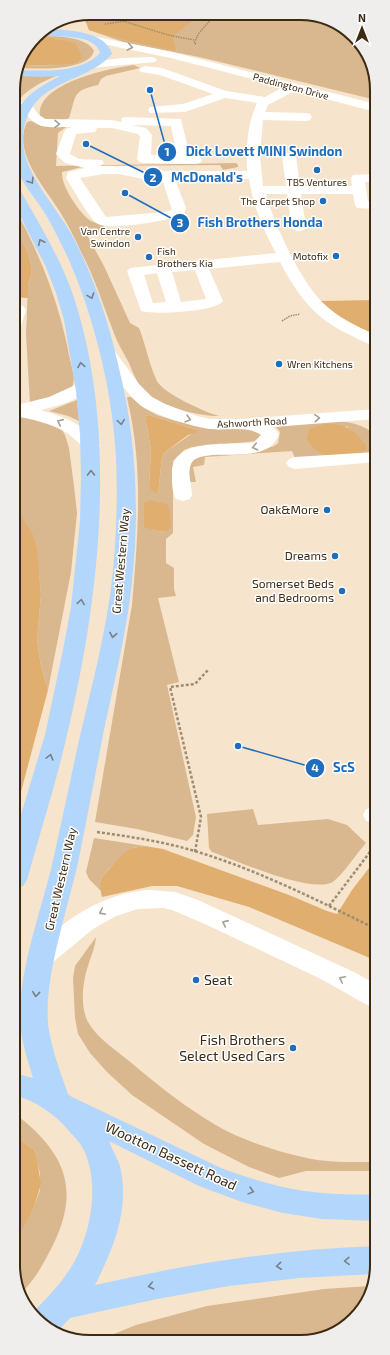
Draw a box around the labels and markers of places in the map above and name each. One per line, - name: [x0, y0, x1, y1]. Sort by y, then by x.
- callout: Dick Lovett MINI Swindon: [157, 139, 350, 164]
- callout: McDonald's: [143, 165, 251, 190]
- marker: TBS Ventures: [312, 165, 322, 175]
- place label: TBS Ventures: [287, 176, 347, 188]
- place label: The Carpet Shop: [240, 195, 315, 207]
- marker: The Carpet Shop: [318, 196, 328, 206]
- callout: Fish Brothers Honda: [170, 210, 331, 235]
- place label: Van Centre Swindon: [81, 225, 130, 249]
- marker: Van Centre Swindon: [133, 232, 143, 242]
- place label: Fish Brothers Kia: [157, 245, 213, 269]
- place label: Motofix: [293, 250, 329, 262]
- marker: Motofix: [331, 251, 341, 261]
- marker: Fish Brothers Kia: [144, 252, 154, 262]
- place label: Wren Kitchens: [287, 358, 353, 370]
- marker: Wren Kitchens: [274, 359, 284, 369]
- place label: Oak&More: [261, 502, 319, 516]
- marker: Oak&More: [322, 505, 332, 515]
- place label: Dreams: [285, 548, 327, 562]
- marker: Dreams: [330, 551, 340, 561]
- place label: Somerset Beds and Bedrooms: [252, 576, 334, 604]
- marker: Somerset Beds and Bedrooms: [337, 586, 347, 596]
- callout: ScS: [305, 755, 363, 780]
- place label: Seat: [204, 971, 232, 988]
- marker: Seat: [191, 975, 201, 985]
- place label: Fish Brothers Select Used Cars: [179, 1031, 285, 1064]
- marker: Fish Brothers Select Used Cars: [288, 1043, 298, 1053]

